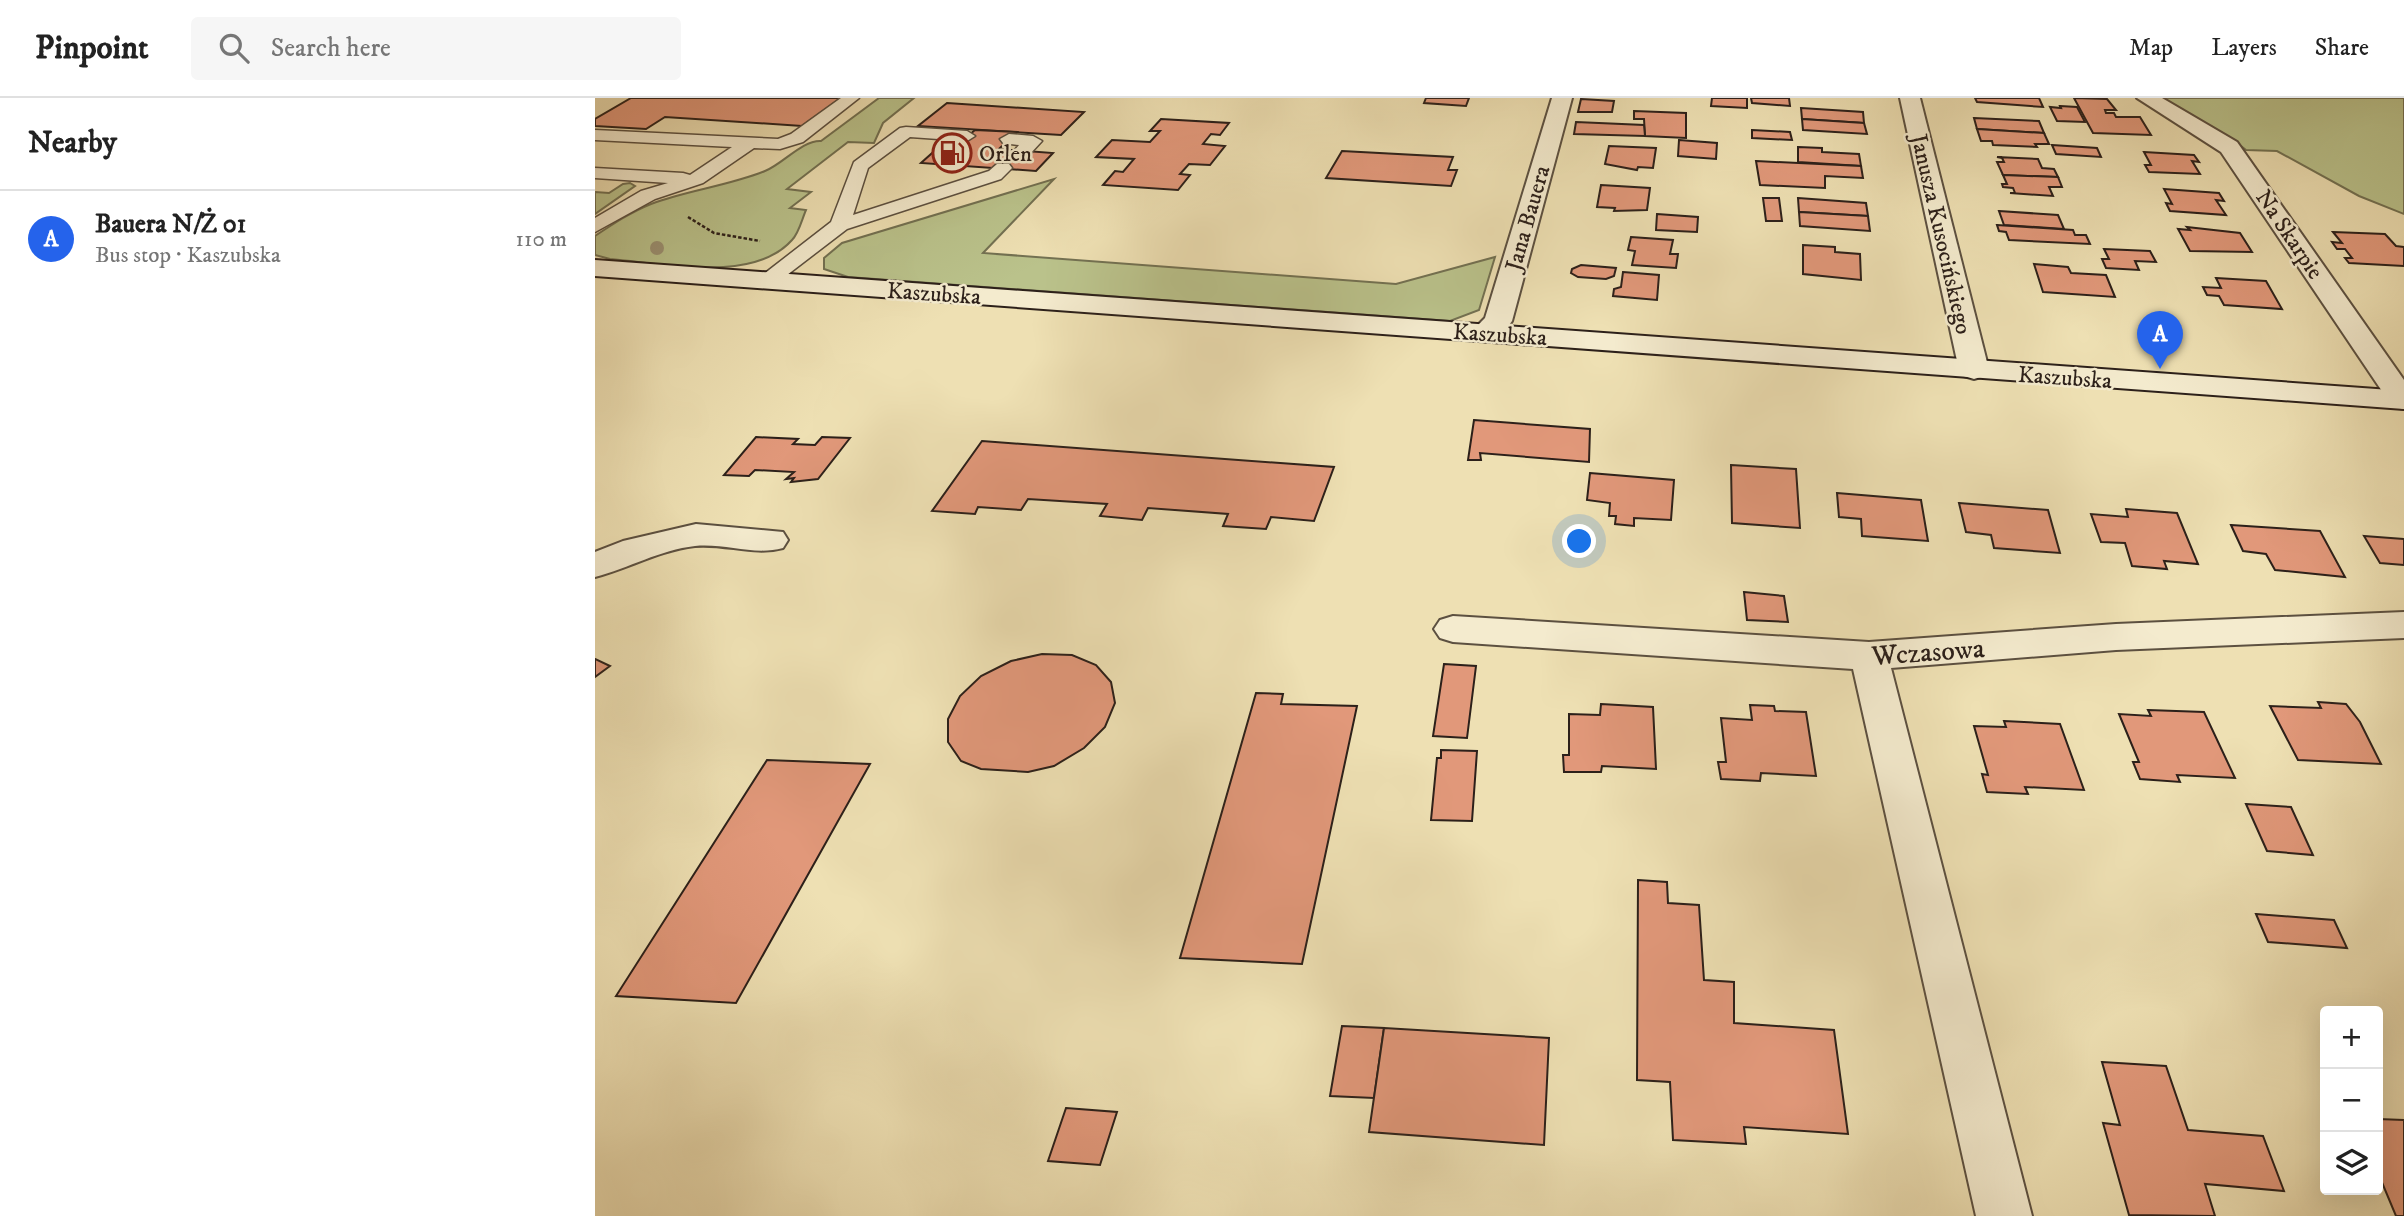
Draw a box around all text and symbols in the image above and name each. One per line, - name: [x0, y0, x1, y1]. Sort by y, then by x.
- search box: [191, 17, 681, 80]
- text: Pinpoint: [35, 28, 149, 69]
- icon: search: [215, 29, 253, 67]
- text: Search here: [271, 32, 391, 65]
- text: Map: [2129, 33, 2173, 63]
- text: Layers: [2211, 33, 2277, 63]
- text: Share: [2315, 33, 2369, 63]
- text: Nearby: [28, 125, 117, 162]
- street label: Janusza Kusocińskiego: [1903, 129, 1978, 337]
- fuel station icon: Orlen: [931, 132, 973, 174]
- place label: Orlen: [979, 140, 1032, 169]
- street label: Jana Bauera: [1499, 162, 1557, 276]
- street label: Na Skarpie: [2248, 185, 2329, 285]
- text: Bauera N/Ż 01: [95, 208, 246, 241]
- text: A: [44, 225, 58, 254]
- text: 110 m: [516, 225, 567, 254]
- text: Bus stop · Kaszubska: [95, 241, 281, 270]
- street label: Kaszubska: [886, 277, 982, 312]
- pin: A: [2137, 311, 2183, 369]
- street label: Kaszubska: [1452, 318, 1548, 353]
- street label: Kaszubska: [2017, 361, 2113, 396]
- your location: [1562, 524, 1596, 558]
- street label: Wczasowa: [1869, 631, 1986, 674]
- map controls: [2320, 1006, 2383, 1195]
- button: +: [2320, 1006, 2383, 1069]
- button: −: [2320, 1069, 2383, 1132]
- button: layers: [2320, 1132, 2383, 1195]

